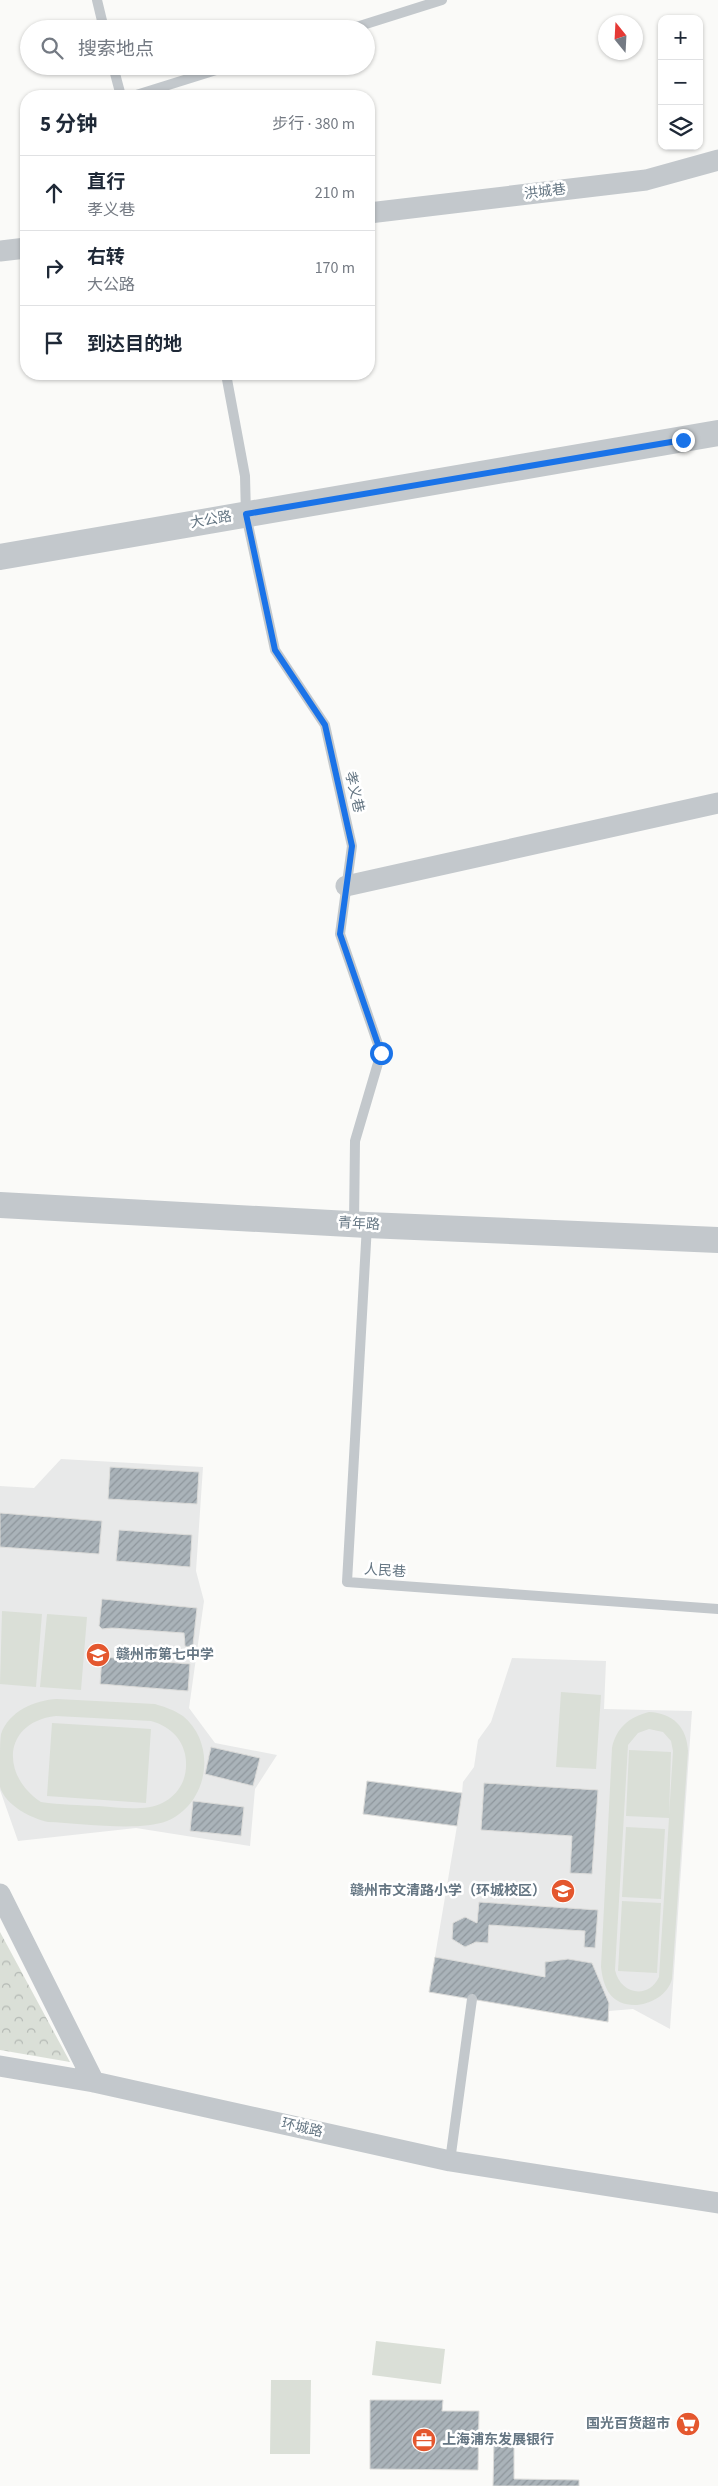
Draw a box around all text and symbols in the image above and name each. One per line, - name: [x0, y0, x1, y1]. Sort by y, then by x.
- north arrow: [598, 15, 643, 60]
- map controls: [658, 15, 703, 150]
- button: +: [658, 15, 703, 60]
- search box: [20, 20, 375, 75]
- icon: search: [38, 34, 66, 62]
- text: 搜索地点: [78, 36, 154, 63]
- button: −: [658, 60, 703, 105]
- button: layers: [658, 105, 703, 150]
- text: 5 分钟: [40, 109, 97, 139]
- text: 步行 · 380 m: [272, 113, 355, 135]
- text: 直行: [87, 169, 125, 196]
- icon: ahead: [40, 179, 68, 207]
- street label: 洪城巷: [523, 180, 567, 204]
- text: 210 m: [315, 182, 355, 204]
- text: 孝义巷: [87, 199, 135, 221]
- text: 右转: [87, 244, 125, 271]
- icon: right: [40, 254, 68, 282]
- text: 170 m: [315, 257, 355, 279]
- text: 大公路: [87, 274, 135, 296]
- icon: arrive: [40, 329, 68, 357]
- text: 到达目的地: [87, 331, 182, 358]
- route end: [672, 429, 695, 452]
- street label: 大公路: [189, 507, 233, 533]
- street label: 孝义巷: [340, 769, 368, 815]
- route start: [370, 1042, 393, 1065]
- street label: 青年路: [338, 1213, 380, 1235]
- street label: 人民巷: [363, 1560, 407, 1582]
- school or university icon: 赣州市第七中学: [85, 1642, 111, 1668]
- place label: 赣州市第七中学: [116, 1645, 214, 1665]
- school or university icon: 赣州市文清路小学（环城校区）: [550, 1878, 576, 1904]
- place label: 赣州市文清路小学（环城校区）: [350, 1881, 546, 1901]
- street label: 环城路: [279, 2114, 325, 2142]
- supermarket icon: 国光百货超市: [675, 2411, 701, 2437]
- place label: 国光百货超市: [586, 2414, 670, 2434]
- office icon: 上海浦东发展银行: [411, 2427, 437, 2453]
- place label: 上海浦东发展银行: [442, 2430, 554, 2450]

